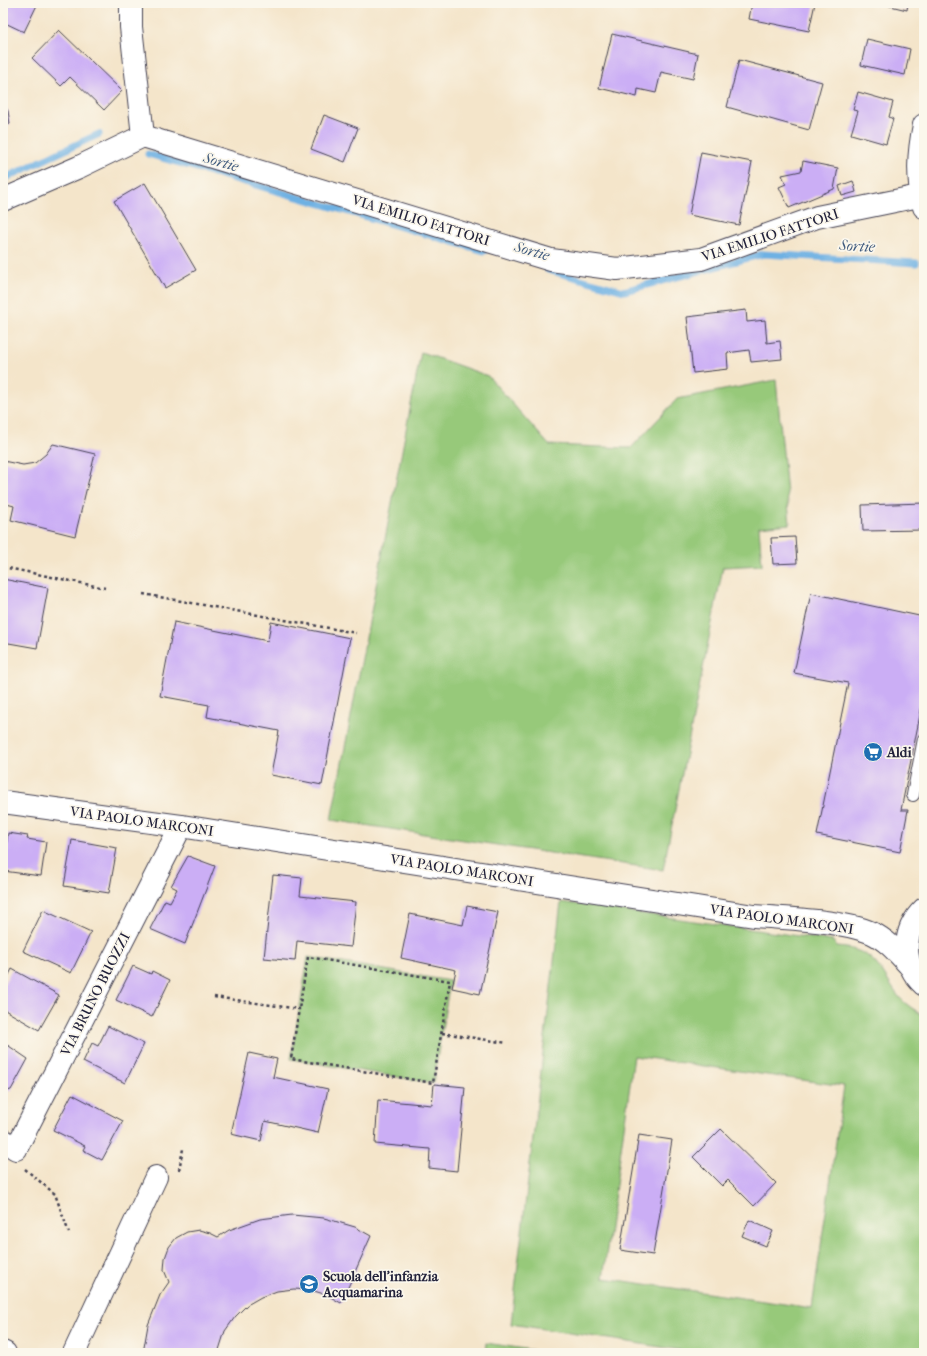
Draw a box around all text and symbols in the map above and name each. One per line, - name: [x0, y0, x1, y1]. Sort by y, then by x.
- water label: Sortie: [201, 148, 241, 176]
- street label: VIA EMILIO FATTORI: [349, 191, 492, 250]
- street label: VIA EMILIO FATTORI: [699, 205, 841, 266]
- water label: Sortie: [838, 236, 876, 256]
- water label: Sortie: [512, 237, 552, 265]
- supermarket icon: Aldi: [862, 741, 884, 763]
- place label: Aldi: [886, 744, 912, 761]
- street label: VIA PAOLO MARCONI: [68, 803, 215, 840]
- street label: VIA PAOLO MARCONI: [388, 851, 535, 890]
- street label: VIA PAOLO MARCONI: [708, 901, 855, 938]
- street label: VIA BRUNO BUOZZI: [57, 929, 134, 1060]
- place label: Scuola dell'infanzia Acquamarina: [322, 1268, 439, 1301]
- school or university icon: Scuola dell'infanzia Acquamarina: [298, 1273, 320, 1295]

